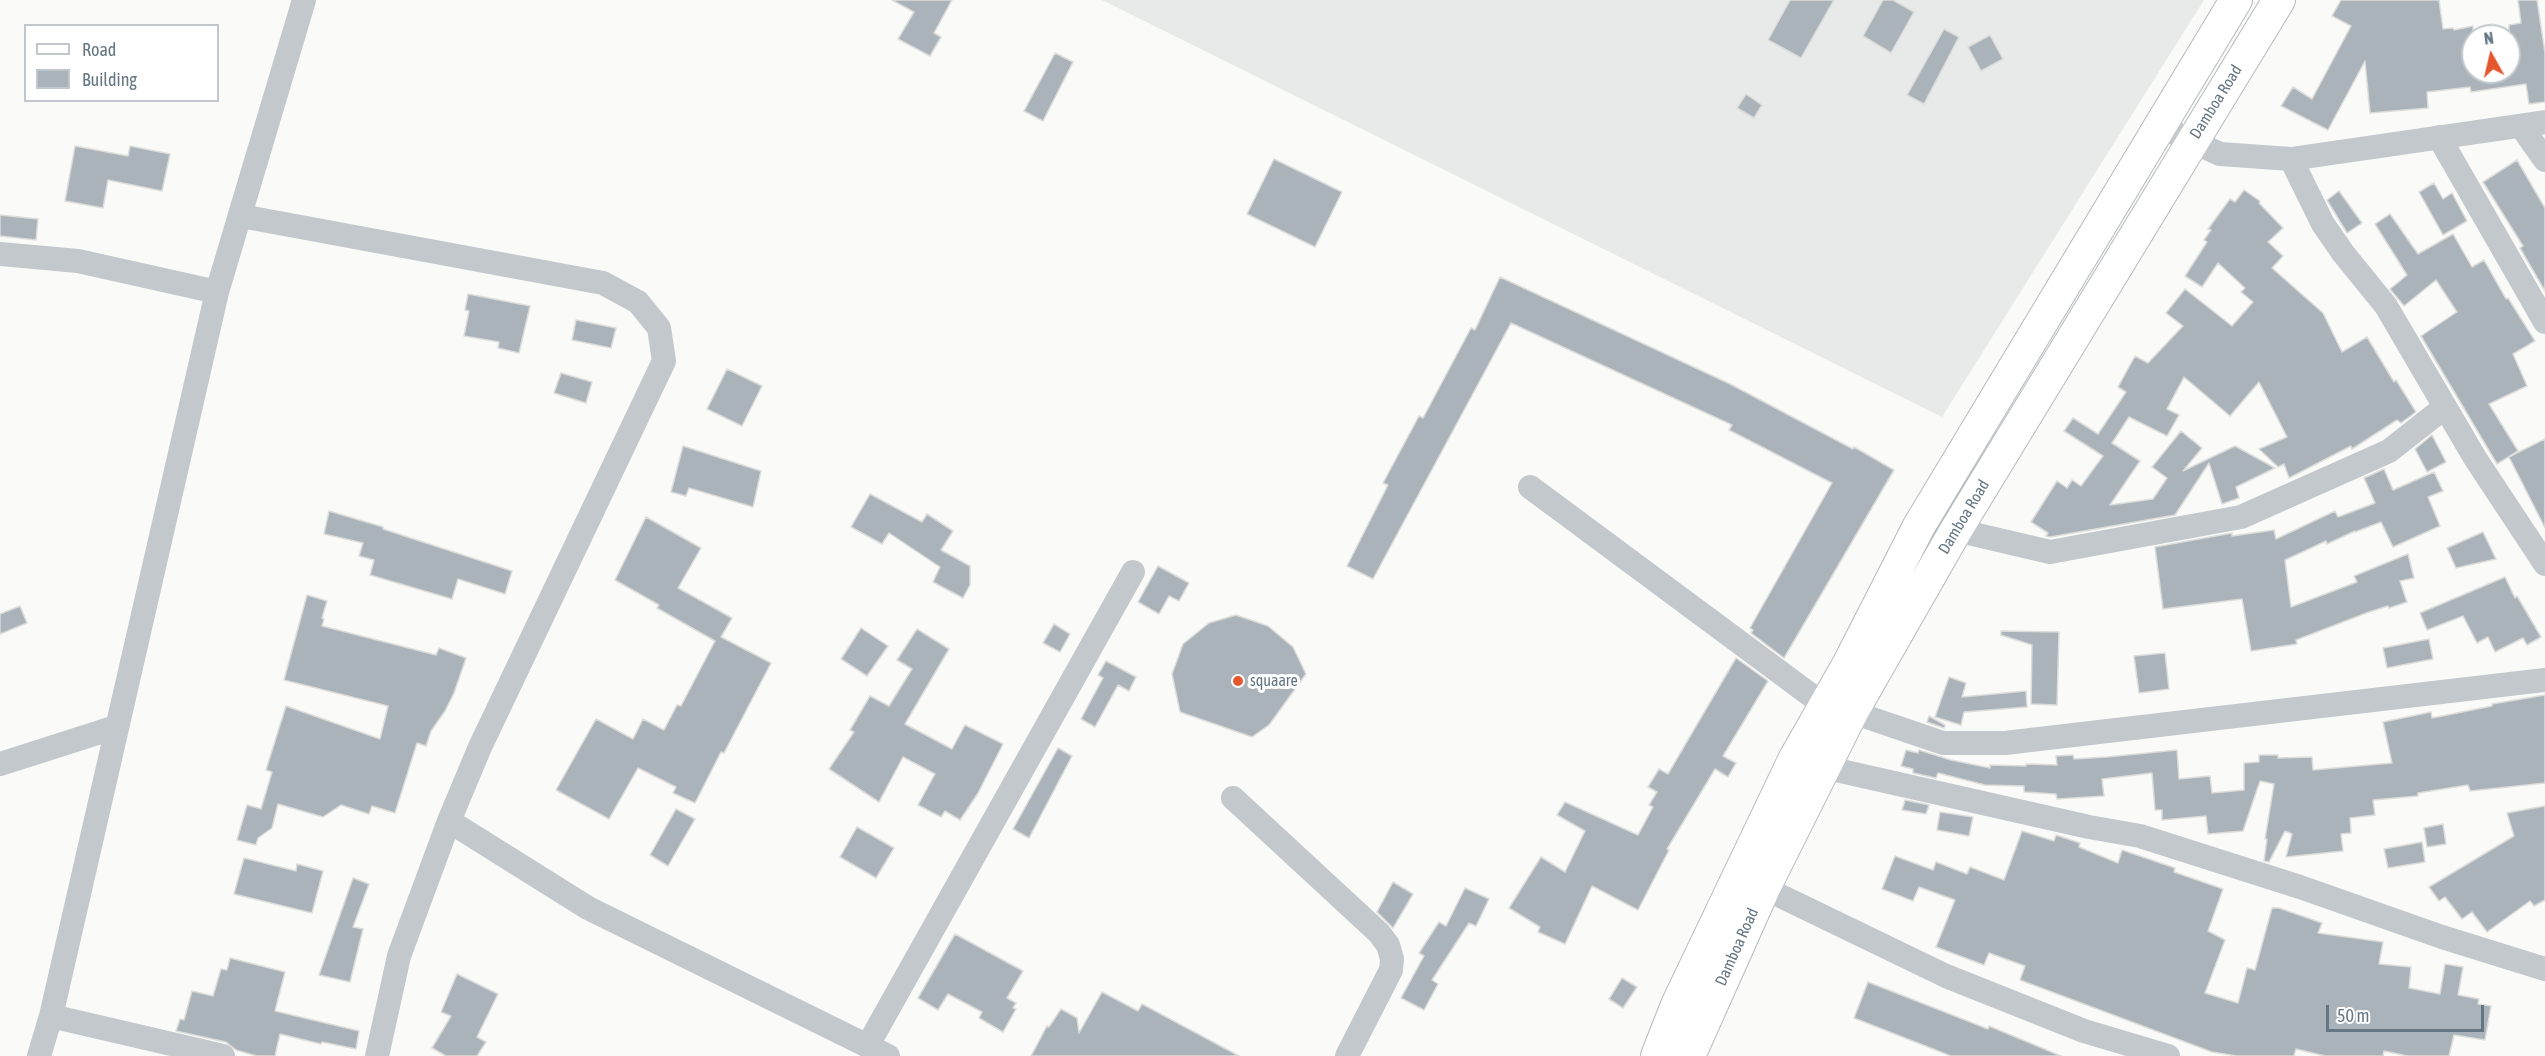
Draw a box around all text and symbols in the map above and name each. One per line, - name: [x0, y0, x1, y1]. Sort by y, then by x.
- legend: [24, 24, 219, 102]
- north arrow: [2461, 24, 2521, 84]
- text: N: [2483, 29, 2495, 48]
- text: Road: [82, 39, 116, 60]
- street label: Damboa Road: [2186, 62, 2246, 142]
- text: Building: [82, 69, 137, 90]
- street label: Damboa Road: [1934, 476, 1994, 558]
- place label: squaare: [1250, 671, 1298, 691]
- marker: squaare: [1231, 674, 1245, 688]
- street label: Damboa Road: [1711, 905, 1763, 989]
- scale bar: [2329, 993, 2486, 1031]
- text: 50 m: [2337, 1005, 2369, 1026]

